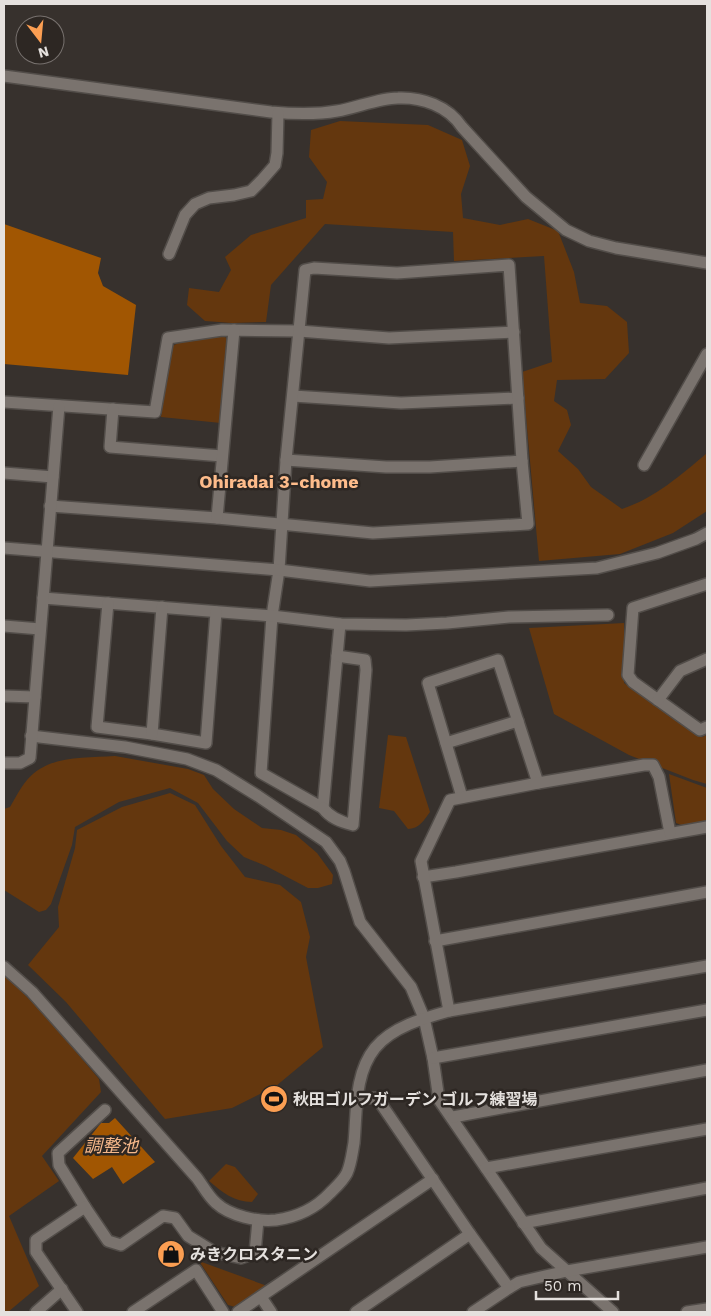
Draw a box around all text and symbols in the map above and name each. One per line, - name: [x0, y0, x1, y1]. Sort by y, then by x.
- north arrow: [15, 15, 65, 65]
- text: N: [36, 43, 51, 62]
- district label: Ohiradai 3-chome: [199, 471, 359, 492]
- sports icon: 秋田ゴルフガーデン ゴルフ練習場: [259, 1084, 289, 1114]
- place label: 秋田ゴルフガーデン ゴルフ練習場: [293, 1090, 538, 1109]
- water label: 調整池: [84, 1135, 140, 1156]
- shop icon: みきクロスタニン: [156, 1239, 186, 1269]
- place label: みきクロスタニン: [190, 1245, 318, 1264]
- scale bar: [536, 1268, 618, 1300]
- text: 50 m: [544, 1277, 581, 1295]

